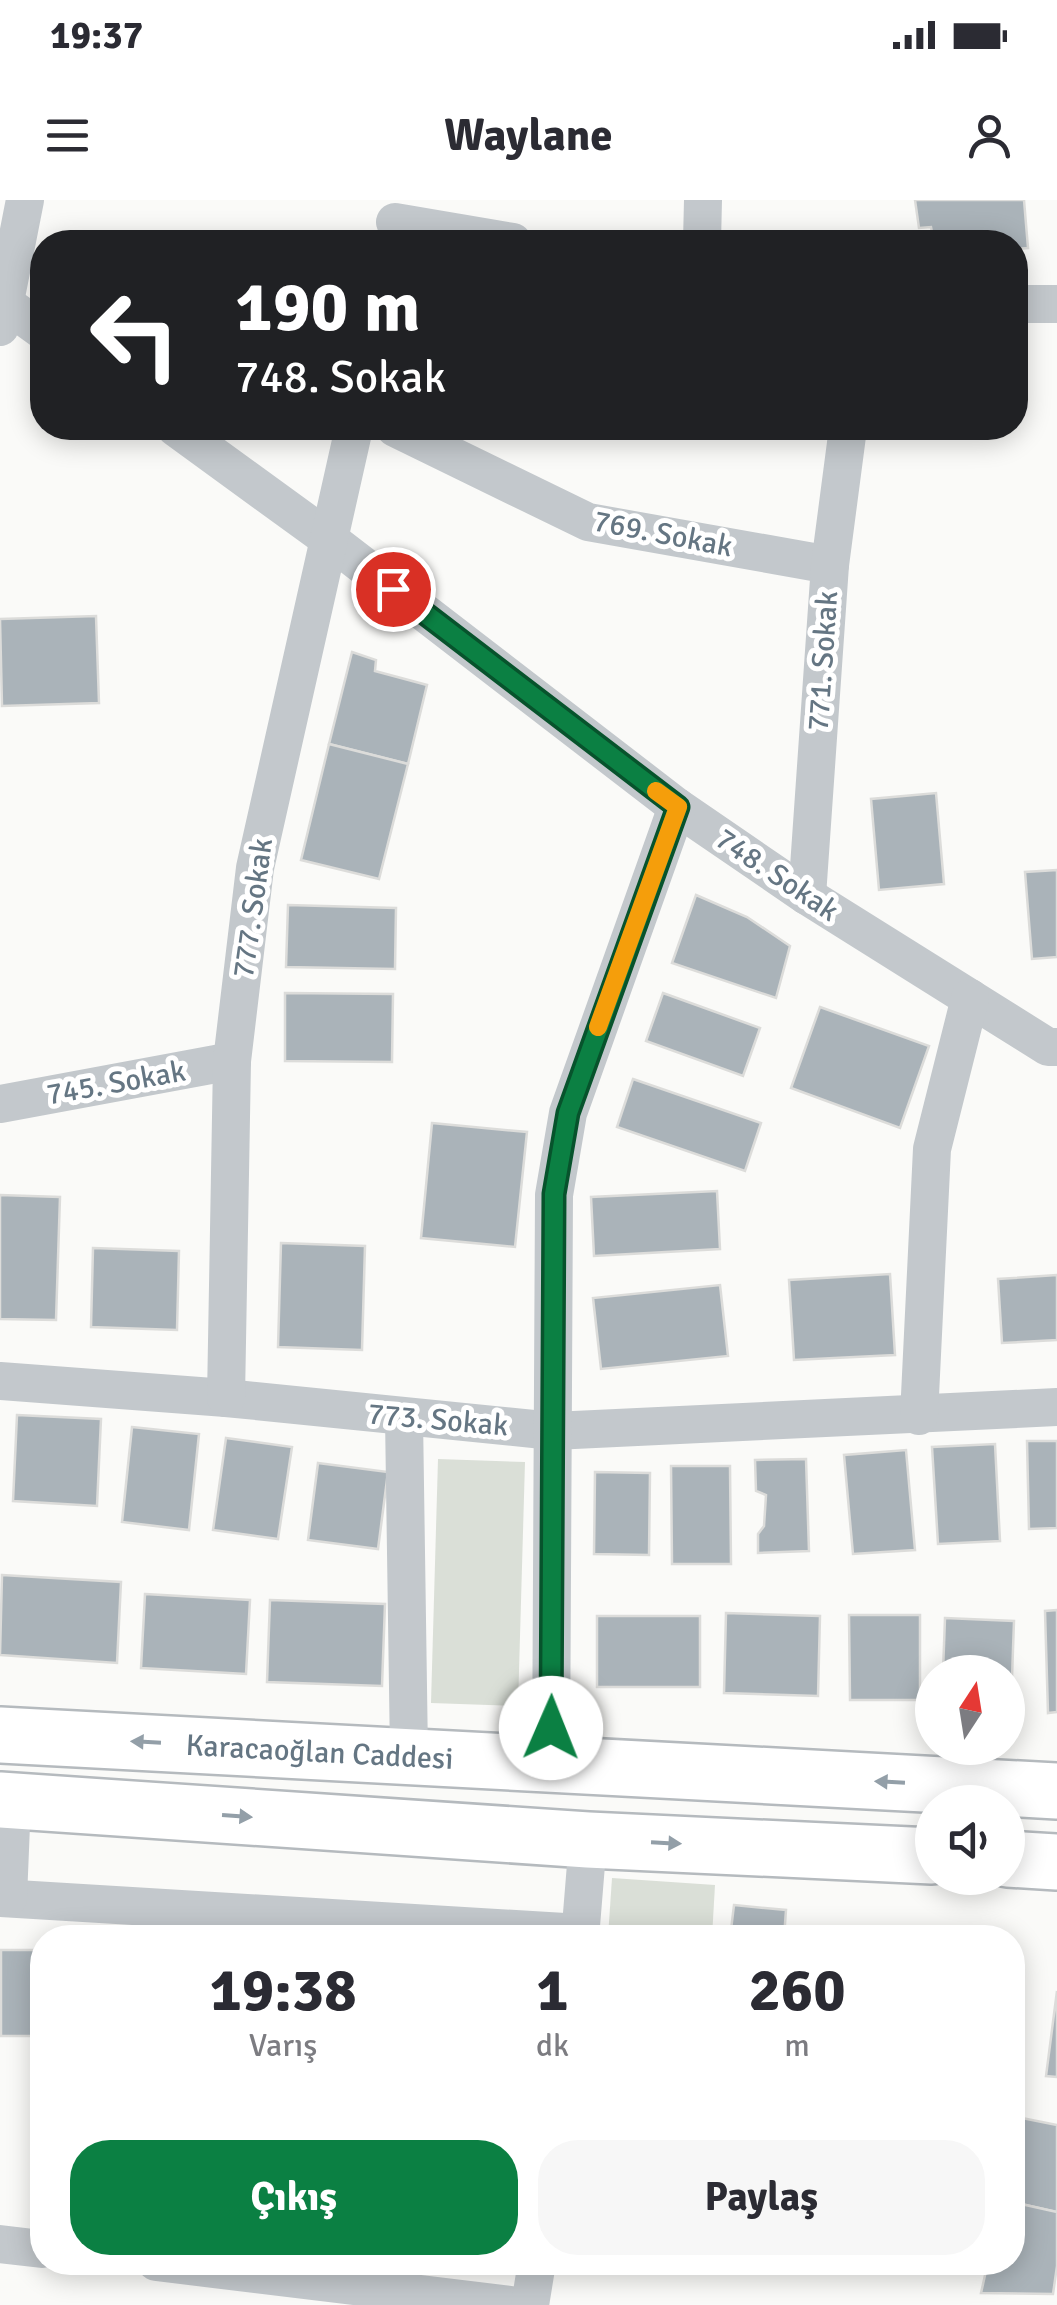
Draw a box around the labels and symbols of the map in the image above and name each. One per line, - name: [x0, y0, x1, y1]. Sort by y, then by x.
- street label: 769. Sokak: [590, 502, 736, 566]
- pin: [351, 547, 436, 632]
- street label: 771. Sokak: [800, 590, 846, 732]
- street label: 748. Sokak: [708, 820, 846, 930]
- street label: 777. Sokak: [225, 836, 281, 980]
- street label: 745. Sokak: [44, 1053, 188, 1113]
- street label: 773. Sokak: [366, 1395, 510, 1445]
- north arrow: [915, 1655, 1025, 1765]
- position arrow: [499, 1676, 603, 1780]
- street label: Karacaoğlan Caddesi: [185, 1726, 454, 1777]
- one-way arrow: [129, 1734, 161, 1750]
- one-way arrow: [873, 1774, 905, 1790]
- one-way arrow: [222, 1808, 253, 1824]
- one-way arrow: [651, 1836, 683, 1852]

